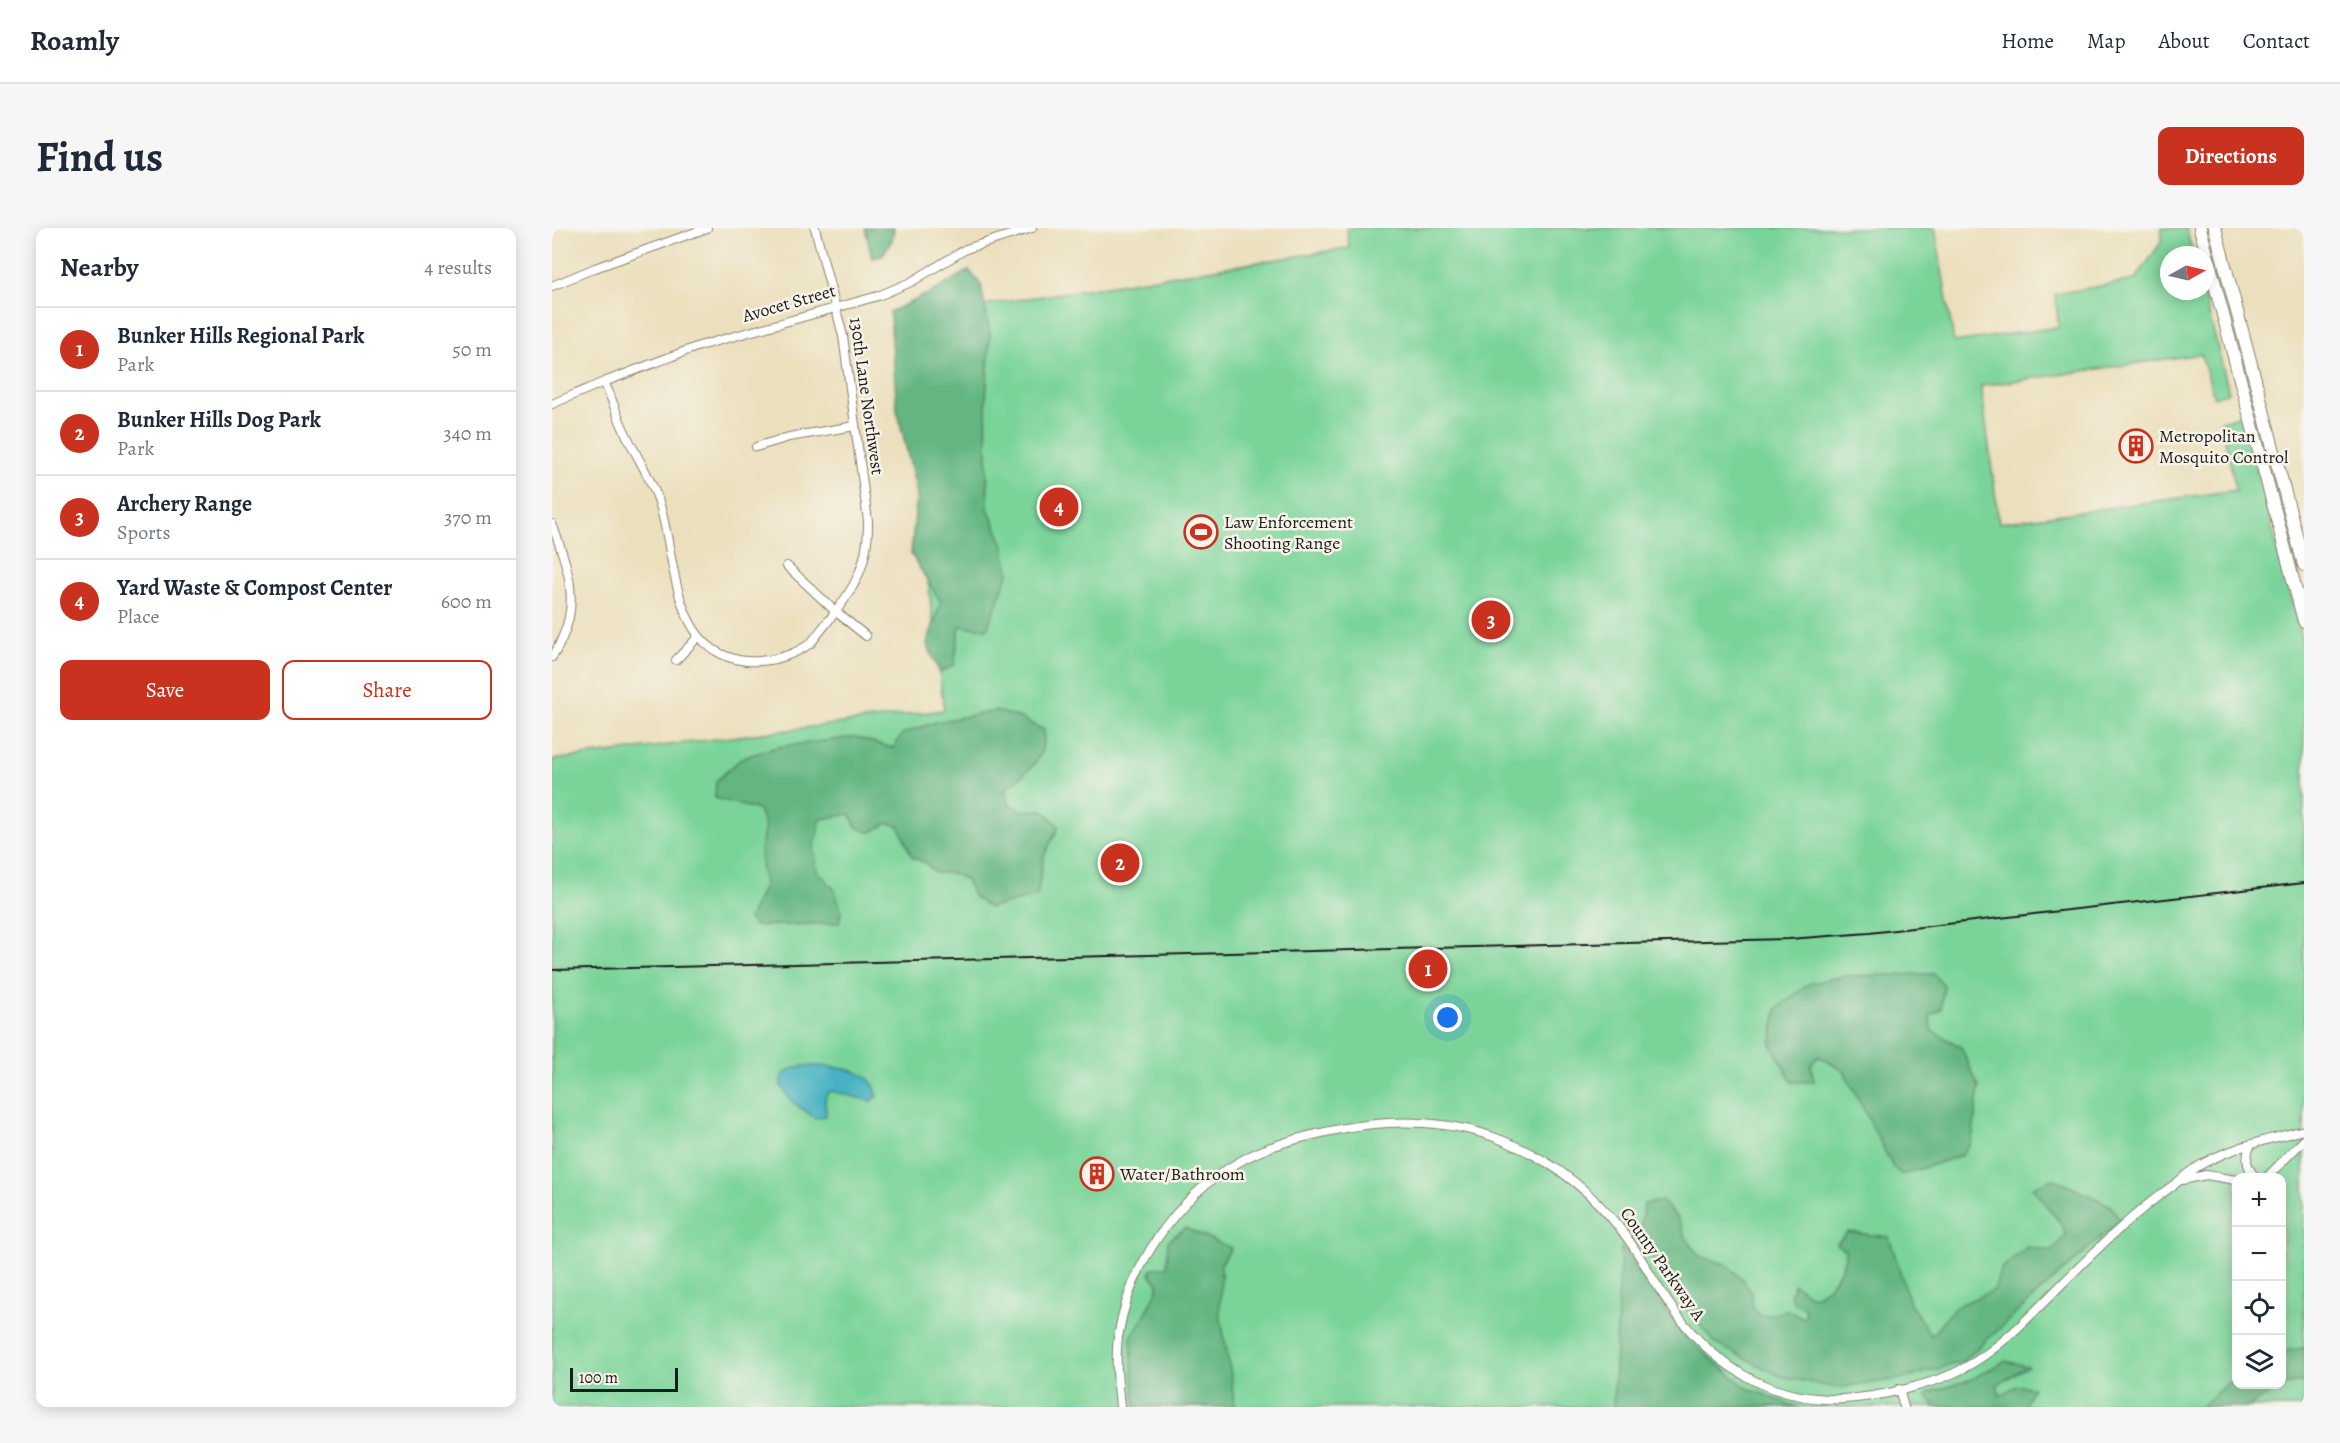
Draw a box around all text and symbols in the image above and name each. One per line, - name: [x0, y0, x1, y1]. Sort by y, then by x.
- text: Roamly: [30, 22, 119, 60]
- text: Home: [2001, 27, 2054, 55]
- text: Map: [2087, 27, 2125, 55]
- text: About: [2158, 27, 2210, 55]
- text: Contact: [2243, 27, 2310, 55]
- button: Directions: [2158, 127, 2304, 185]
- text: Find us: [36, 128, 163, 185]
- north arrow: [2160, 246, 2214, 300]
- text: Nearby: [60, 250, 139, 285]
- text: 4 results: [424, 254, 492, 281]
- street label: Avocet Street: [739, 278, 839, 328]
- street label: 130th Lane Northwest: [844, 316, 890, 476]
- text: Bunker Hills Regional Park: [117, 321, 364, 351]
- text: 1: [76, 336, 83, 363]
- text: 50 m: [452, 336, 492, 363]
- text: Park: [117, 351, 155, 378]
- text: Bunker Hills Dog Park: [117, 405, 321, 435]
- text: 2: [75, 420, 84, 447]
- text: 340 m: [443, 420, 492, 447]
- place label: Metropolitan Mosquito Control: [2159, 424, 2289, 469]
- building icon: Metropolitan Mosquito Control: [2118, 428, 2154, 464]
- text: Park: [117, 435, 155, 462]
- pin: 4: [1040, 484, 1078, 530]
- text: Archery Range: [117, 489, 252, 519]
- text: 3: [75, 504, 84, 531]
- text: 370 m: [444, 504, 492, 531]
- place label: Law Enforcement Shooting Range: [1224, 510, 1353, 555]
- sports icon: Law Enforcement Shooting Range: [1183, 514, 1219, 550]
- text: Sports: [117, 519, 170, 546]
- text: Yard Waste & Compost Center: [117, 573, 392, 603]
- text: 4: [75, 588, 84, 615]
- text: 600 m: [441, 588, 492, 615]
- pin: 3: [1472, 598, 1510, 642]
- text: Place: [117, 603, 159, 630]
- button: Save: [60, 660, 270, 720]
- button: Share: [282, 660, 492, 720]
- pin: 2: [1100, 840, 1140, 886]
- pin: 1: [1408, 946, 1448, 992]
- your location: [1433, 1003, 1462, 1032]
- building icon: Water/Bathroom: [1079, 1156, 1115, 1192]
- place label: Water/Bathroom: [1119, 1162, 1245, 1186]
- map controls: [2232, 1173, 2286, 1389]
- button: +: [2232, 1173, 2286, 1227]
- street label: County Parkway A: [1615, 1203, 1711, 1326]
- button: −: [2232, 1227, 2286, 1281]
- button: locate: [2232, 1281, 2286, 1335]
- button: layers: [2232, 1335, 2286, 1389]
- scale bar: [570, 1365, 678, 1392]
- text: 100 m: [579, 1367, 618, 1389]

